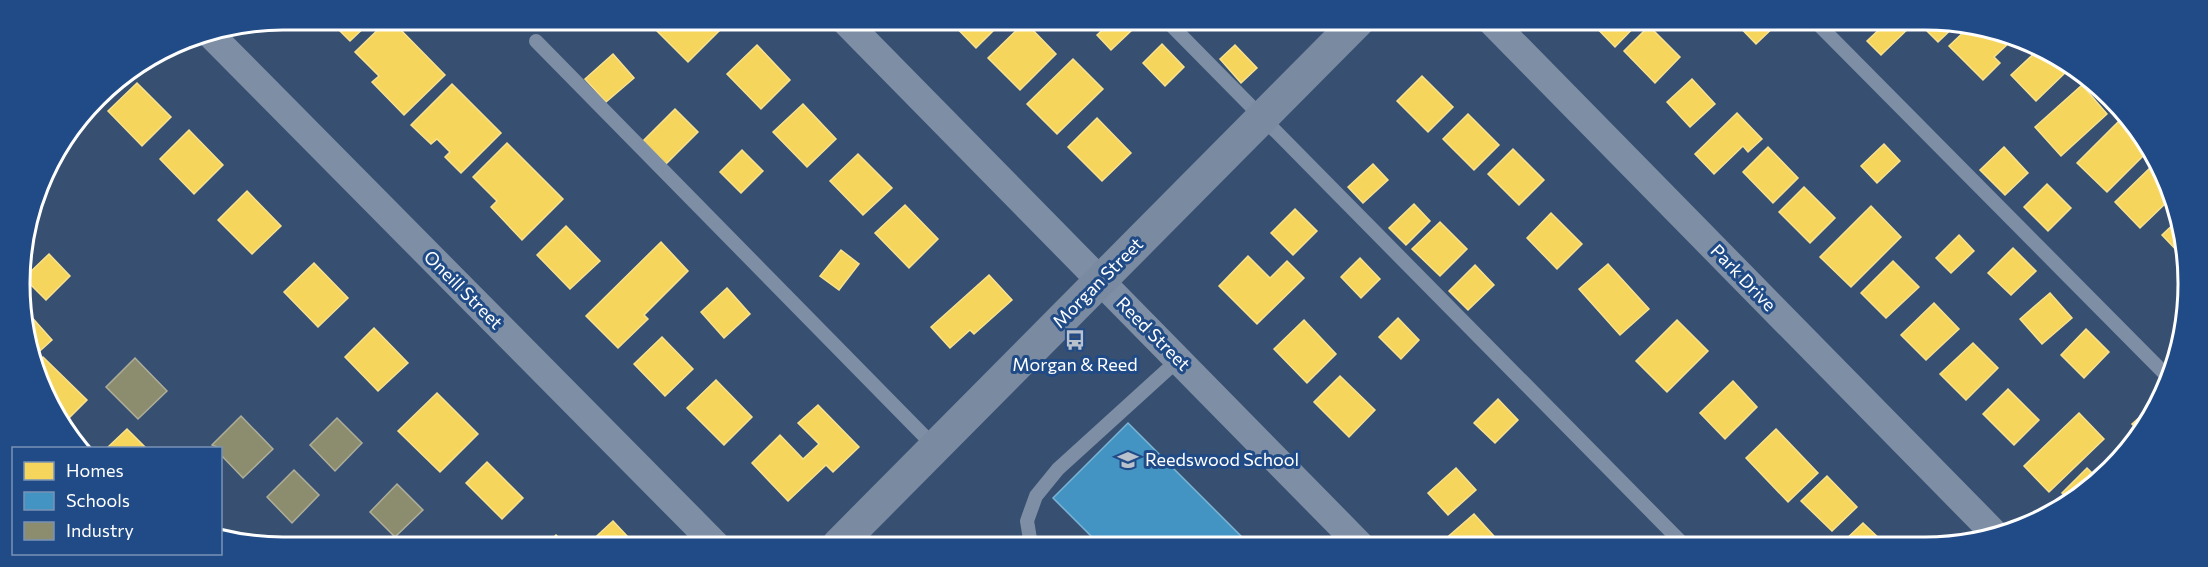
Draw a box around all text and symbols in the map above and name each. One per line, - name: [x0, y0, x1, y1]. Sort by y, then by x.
- street label: Morgan Street: [1048, 233, 1147, 332]
- street label: Park Drive: [1706, 239, 1781, 315]
- street label: Oneill Street: [420, 245, 508, 333]
- street label: Reed Street: [1112, 292, 1195, 375]
- bus stop icon: Morgan & Reed: [1063, 328, 1087, 352]
- place label: Morgan & Reed: [1012, 353, 1138, 375]
- legend: [12, 447, 222, 555]
- school or university icon: Reedswood School: [1116, 448, 1140, 472]
- place label: Reedswood School: [1145, 448, 1299, 470]
- text: Homes: [66, 459, 124, 481]
- text: Schools: [66, 489, 130, 511]
- text: Industry: [66, 519, 134, 541]

